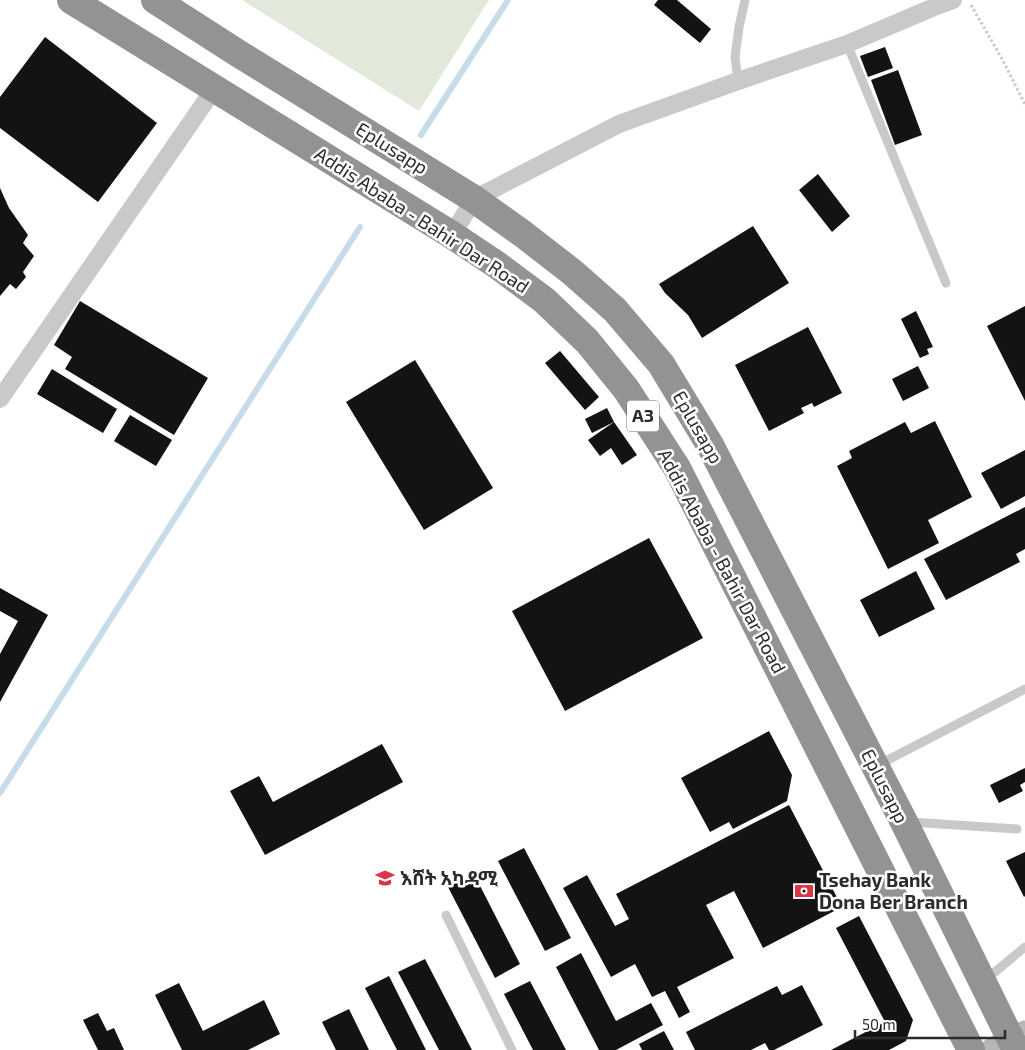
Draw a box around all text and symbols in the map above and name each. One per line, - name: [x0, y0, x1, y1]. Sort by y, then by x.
- street label: Eplusapp: [352, 117, 432, 179]
- street label: Addis Ababa - Bahir Dar Road: [311, 142, 534, 298]
- street label: Eplusapp: [668, 386, 728, 467]
- road number: A3: [627, 401, 659, 432]
- street label: Addis Ababa - Bahir Dar Road: [653, 445, 791, 677]
- street label: Eplusapp: [857, 745, 914, 827]
- place label: እሸት አካዳሚ: [400, 866, 498, 889]
- school or university icon: እሸት አካዳሚ: [374, 867, 396, 889]
- place label: Tsehay Bank Dona Ber Branch: [819, 868, 968, 913]
- bank icon: Tsehay Bank Dona Ber Branch: [793, 880, 815, 902]
- scale bar: [855, 1008, 1005, 1040]
- text: 50 m: [862, 1015, 896, 1033]

